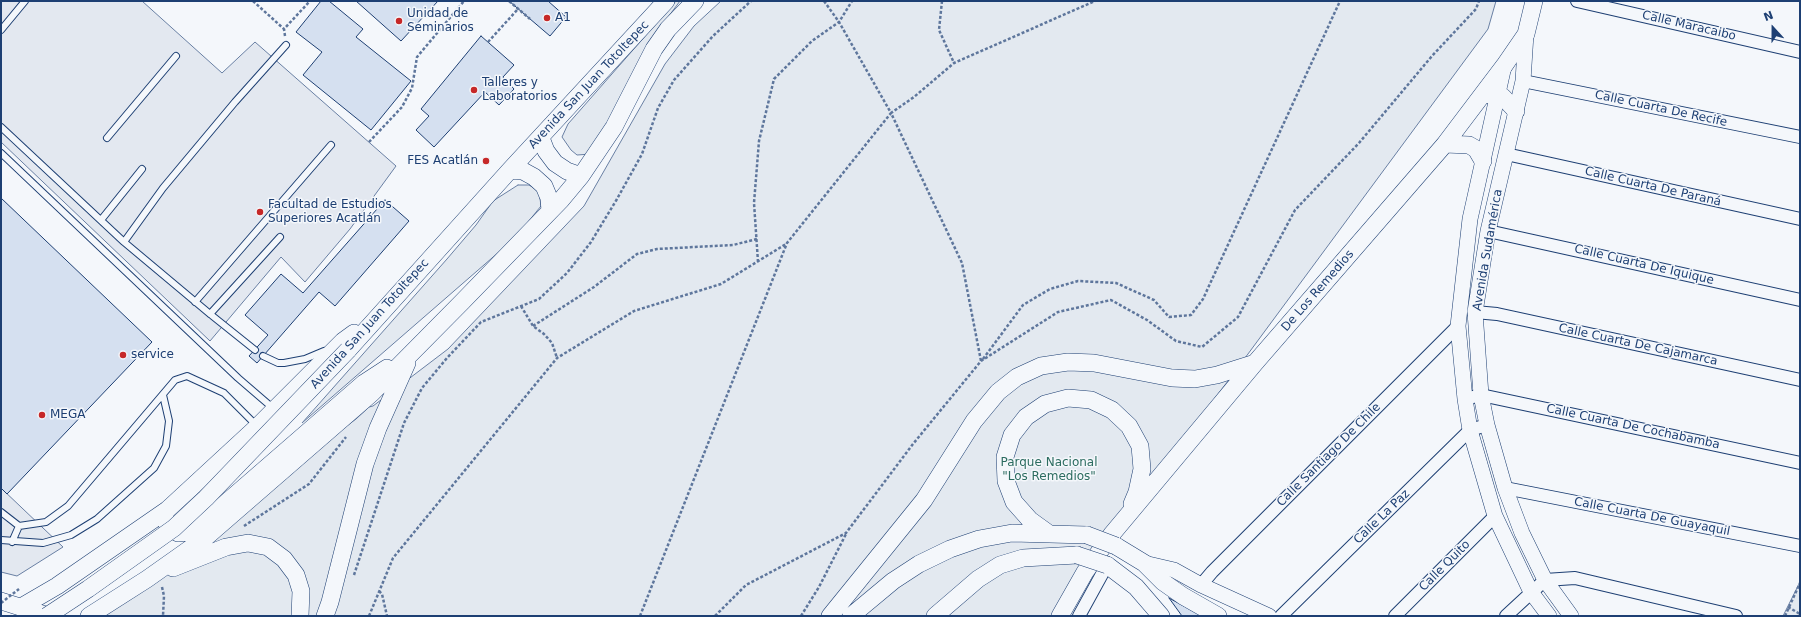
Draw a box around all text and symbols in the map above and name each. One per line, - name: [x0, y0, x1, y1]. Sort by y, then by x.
- place label: Unidad de Seminarios: [407, 7, 474, 35]
- street label: Calle Maracaibo: [1641, 8, 1737, 44]
- north arrow: [1753, 8, 1793, 48]
- text: N: [1762, 9, 1775, 24]
- place label: A1: [555, 11, 571, 25]
- marker: A1: [542, 13, 552, 23]
- marker: Unidad de Seminarios: [394, 16, 404, 26]
- street label: Avenida San Juan Totoltepec: [526, 18, 652, 152]
- place label: Talleres y Laboratorios: [482, 76, 557, 104]
- marker: Talleres y Laboratorios: [469, 85, 479, 95]
- street label: Calle Cuarta De Recife: [1594, 88, 1728, 130]
- place label: FES Acatlán: [407, 154, 478, 168]
- marker: FES Acatlán: [481, 156, 491, 166]
- street label: Calle Cuarta De Paraná: [1583, 164, 1723, 210]
- street label: Avenida Sudamérica: [1470, 188, 1506, 312]
- place label: Facultad de Estudios Superiores Acatlán: [268, 198, 392, 226]
- marker: Facultad de Estudios Superiores Acatlán: [255, 207, 265, 217]
- street label: Calle Cuarta De Iquique: [1573, 242, 1715, 288]
- street label: De Los Remedios: [1279, 247, 1357, 335]
- street label: Avenida San Juan Totoltepec: [308, 256, 432, 392]
- street label: Calle Cuarta De Cajamarca: [1557, 321, 1719, 369]
- place label: service: [131, 348, 174, 362]
- marker: service: [118, 350, 128, 360]
- street label: Calle Santiago De Chile: [1274, 400, 1384, 510]
- street label: Calle Cuarta De Cochabamba: [1545, 402, 1721, 452]
- place label: MEGA: [50, 408, 85, 422]
- marker: MEGA: [37, 410, 47, 420]
- park label: Parque Nacional "Los Remedios": [1000, 456, 1098, 484]
- street label: Calle La Paz: [1351, 487, 1413, 547]
- street label: Calle Cuarta De Guayaquil: [1573, 495, 1731, 539]
- street label: Calle Quito: [1417, 538, 1473, 594]

